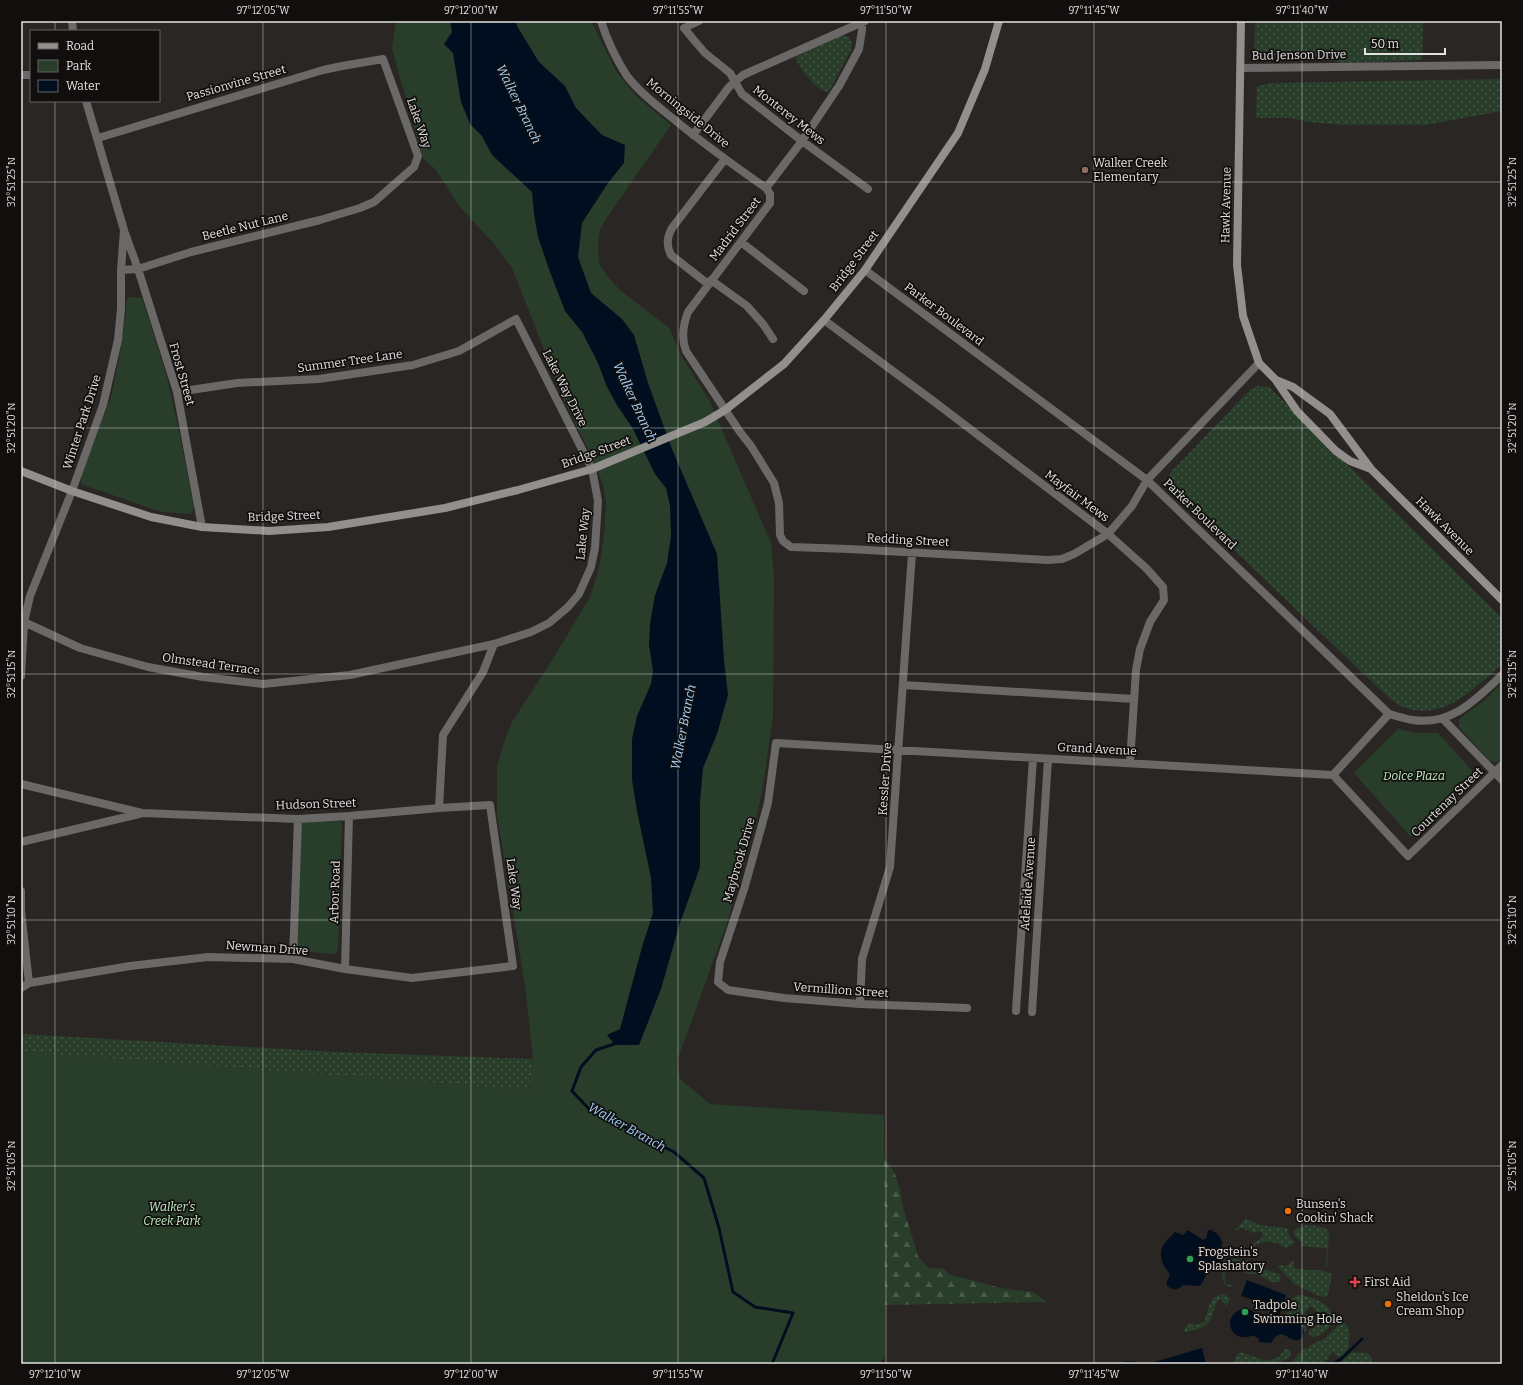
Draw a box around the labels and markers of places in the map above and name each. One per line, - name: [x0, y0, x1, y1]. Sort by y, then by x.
- place label: Walker Creek Elementary: [1093, 156, 1167, 184]
- marker: Walker Creek Elementary: [1080, 165, 1090, 175]
- place label: Bunsen's Cookin' Shack: [1296, 1197, 1374, 1225]
- marker: Bunsen's Cookin' Shack: [1283, 1206, 1293, 1216]
- place label: Frogstein's Splashatory: [1198, 1245, 1265, 1273]
- marker: Frogstein's Splashatory: [1185, 1254, 1195, 1264]
- place label: First Aid: [1364, 1275, 1411, 1289]
- marker: First Aid: [1349, 1276, 1361, 1288]
- place label: Sheldon's Ice Cream Shop: [1396, 1290, 1469, 1318]
- place label: Tadpole Swimming Hole: [1253, 1298, 1342, 1326]
- marker: Sheldon's Ice Cream Shop: [1383, 1299, 1393, 1309]
- marker: Tadpole Swimming Hole: [1240, 1307, 1250, 1317]

